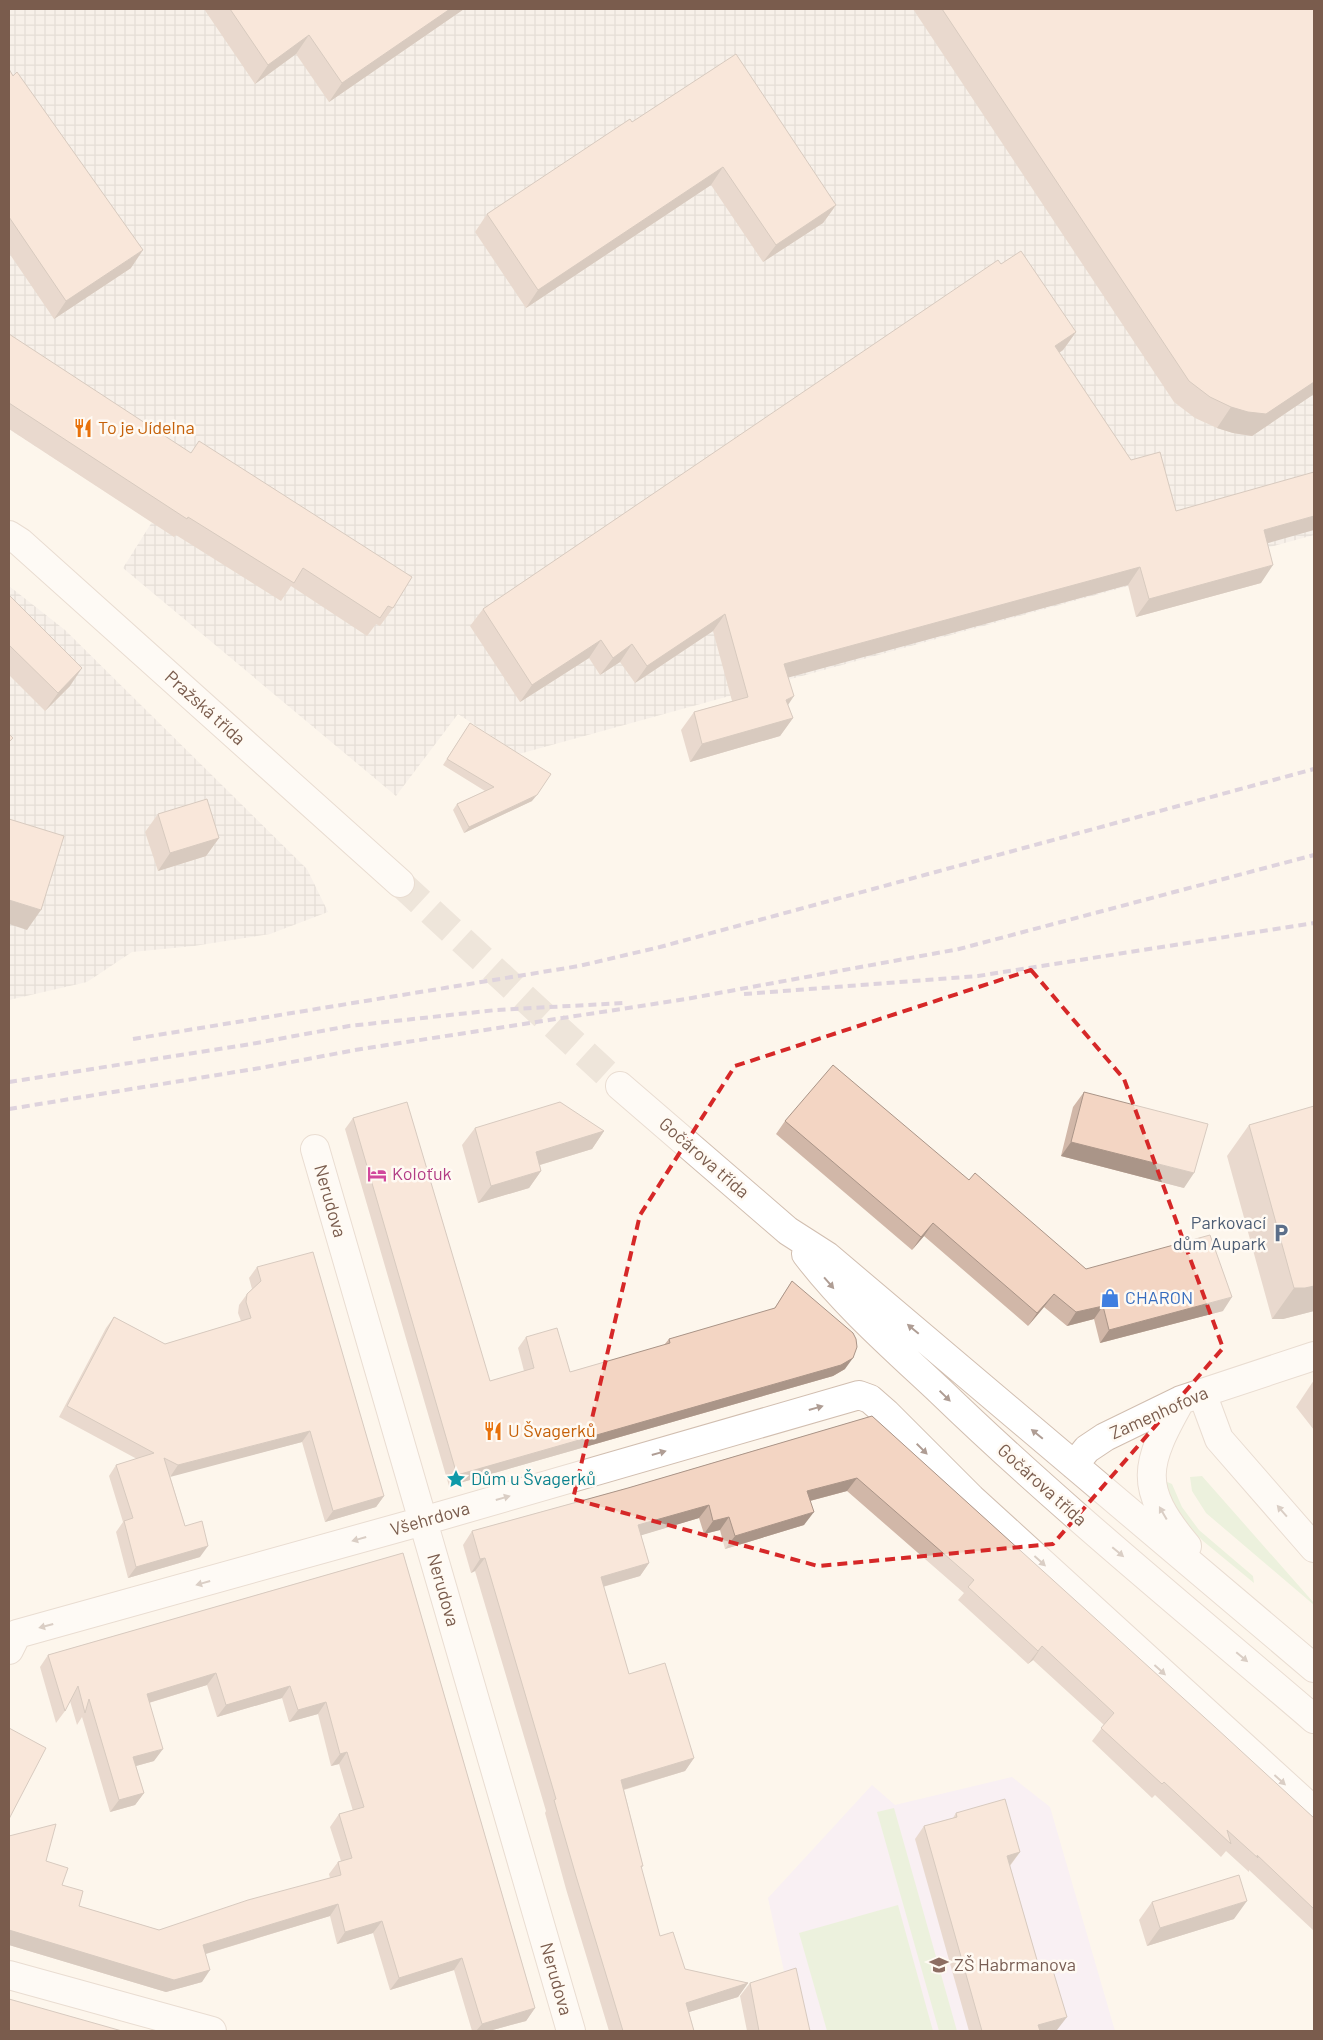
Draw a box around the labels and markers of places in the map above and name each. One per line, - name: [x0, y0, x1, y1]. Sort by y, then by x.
- place label: To je Jídelna: [98, 416, 195, 438]
- restaurant icon: To je Jídelna: [72, 417, 94, 439]
- place label: Koloťuk: [392, 1162, 452, 1184]
- hotel icon: Koloťuk: [366, 1163, 388, 1185]
- place label: Parkovací dům Aupark: [1173, 1211, 1266, 1254]
- parking icon: Parkovací dům Aupark: [1270, 1222, 1292, 1244]
- place label: CHARON: [1125, 1286, 1193, 1308]
- shop icon: CHARON: [1099, 1287, 1121, 1309]
- place label: U Švagerků: [508, 1419, 596, 1441]
- restaurant icon: U Švagerků: [482, 1420, 504, 1442]
- place label: Dům u Švagerků: [471, 1467, 596, 1489]
- place icon: Dům u Švagerků: [445, 1468, 467, 1490]
- place label: ZŠ Habrmanova: [954, 1953, 1076, 1975]
- school or university icon: ZŠ Habrmanova: [928, 1954, 950, 1976]

